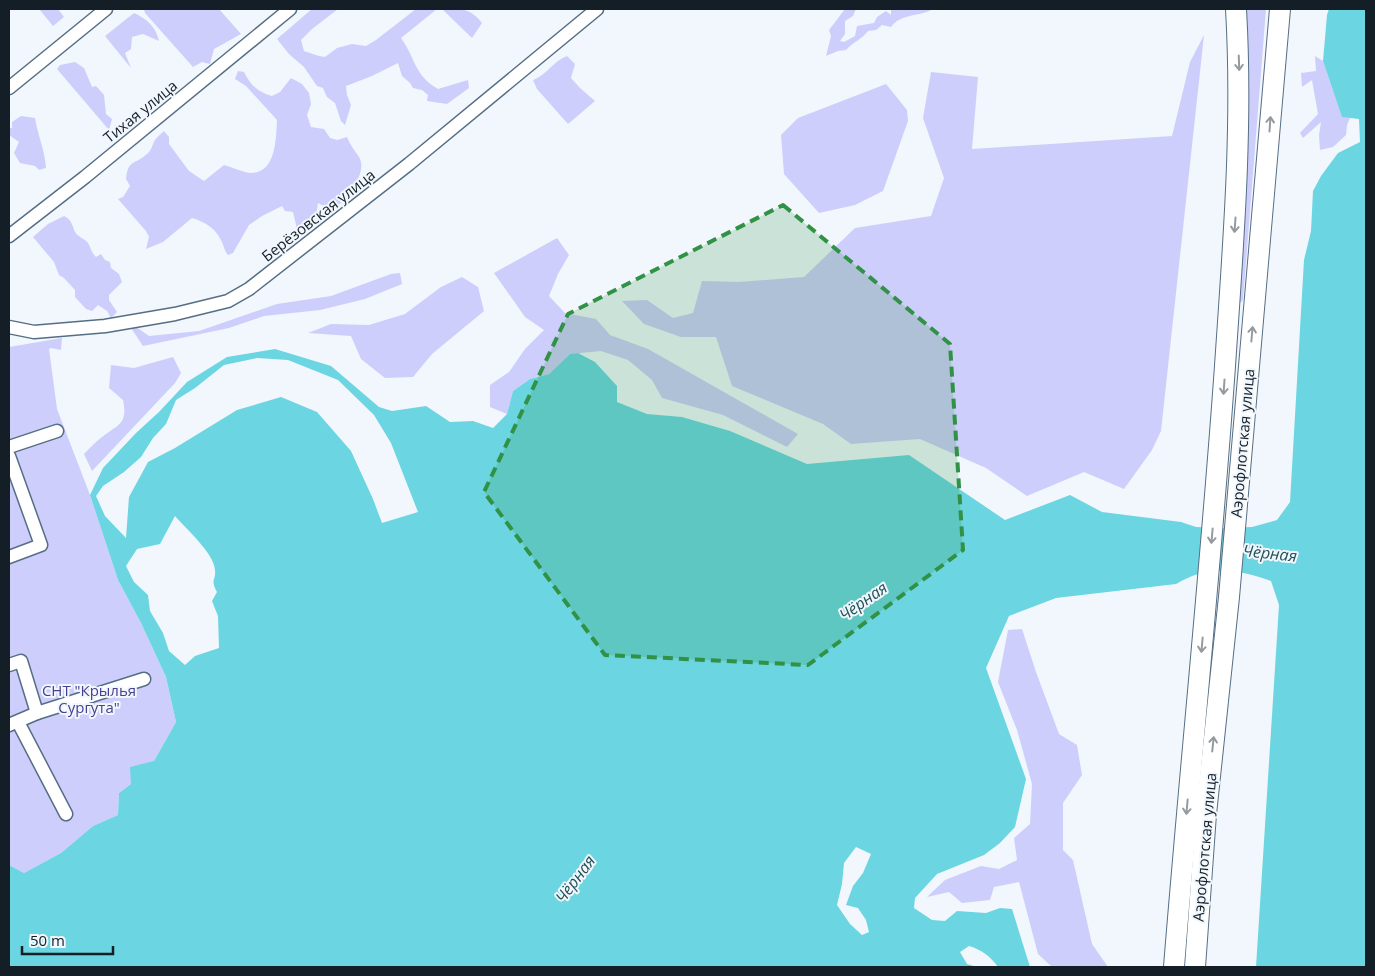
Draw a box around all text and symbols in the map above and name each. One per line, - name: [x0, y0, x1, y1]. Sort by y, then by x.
- one-way arrow: [1234, 55, 1243, 71]
- street label: Тихая улица: [99, 75, 181, 147]
- one-way arrow: [1265, 117, 1275, 133]
- street label: Берёзовская улица: [257, 164, 379, 266]
- one-way arrow: [1230, 217, 1240, 233]
- one-way arrow: [1247, 326, 1257, 342]
- street label: Аэрофлотская улица: [1226, 368, 1258, 518]
- one-way arrow: [1219, 379, 1228, 395]
- one-way arrow: [1208, 528, 1217, 544]
- water label: Чёрная: [1242, 539, 1298, 567]
- water label: Чёрная: [834, 576, 892, 626]
- one-way arrow: [1197, 637, 1207, 653]
- park label: CНТ "Крылья Сургута": [42, 680, 136, 717]
- one-way arrow: [1208, 737, 1218, 753]
- street label: Аэрофлотская улица: [1188, 772, 1220, 922]
- one-way arrow: [1182, 799, 1192, 815]
- water label: Чёрная: [550, 851, 600, 907]
- scale bar: [22, 924, 114, 956]
- text: 50 m: [30, 930, 65, 950]

